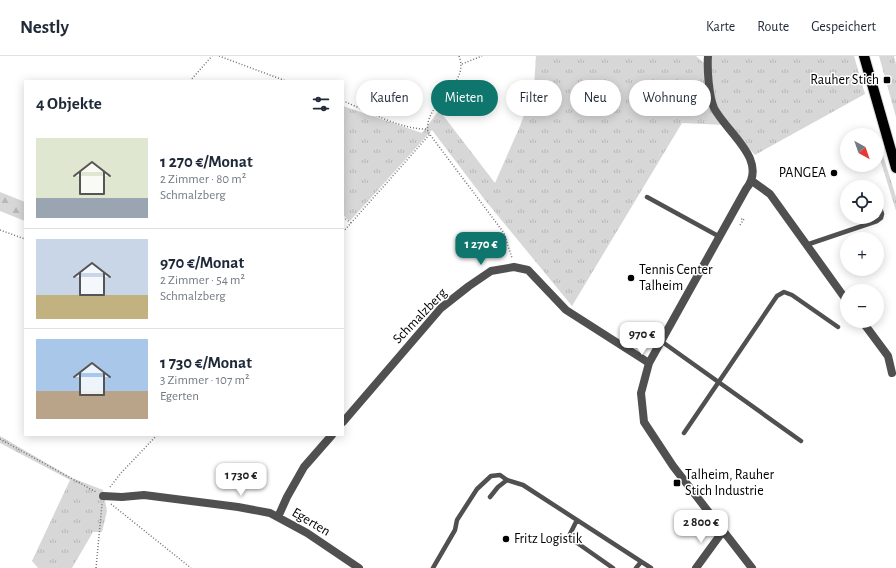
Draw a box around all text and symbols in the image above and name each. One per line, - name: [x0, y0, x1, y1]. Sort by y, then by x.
- text: Nestly: [20, 18, 69, 37]
- text: Karte: [706, 20, 735, 34]
- text: Route: [757, 20, 789, 34]
- text: Gespeichert: [811, 20, 876, 34]
- place label: Rauher Stich: [810, 73, 879, 87]
- marker: Rauher Stich: [882, 75, 892, 85]
- chip: Kaufen: [356, 80, 423, 116]
- chip: Mieten: [431, 80, 498, 116]
- chip: Filter: [506, 80, 562, 116]
- chip: Neu: [570, 80, 621, 116]
- chip: Wohnung: [629, 80, 711, 116]
- icon: filters: [310, 93, 332, 115]
- text: 4 Objekte: [36, 95, 102, 112]
- north arrow: [840, 128, 884, 172]
- map controls: [840, 128, 884, 328]
- text: 1 270 €/Monat: [160, 153, 253, 170]
- icon: home: [68, 154, 116, 202]
- place label: PANGEA: [779, 166, 826, 180]
- marker: PANGEA: [829, 168, 839, 178]
- text: 2 Zimmer · 80 m²: [160, 173, 246, 186]
- button: locate: [840, 180, 884, 224]
- text: Schmalzberg: [160, 189, 226, 202]
- pin: 1 270 €: [444, 232, 518, 266]
- button: +: [840, 232, 884, 276]
- text: 1 270 €: [464, 238, 498, 251]
- text: 970 €/Monat: [160, 254, 244, 271]
- icon: home: [68, 255, 116, 303]
- place label: Tennis Center Talheim: [639, 263, 713, 293]
- marker: Tennis Center Talheim: [626, 273, 636, 283]
- text: 2 Zimmer · 54 m²: [160, 274, 245, 287]
- button: −: [840, 284, 884, 328]
- street label: Schmalzberg: [390, 286, 450, 346]
- text: Schmalzberg: [160, 290, 226, 303]
- pin: 970 €: [614, 322, 670, 356]
- text: 970 €: [629, 328, 655, 341]
- text: 1 730 €/Monat: [160, 354, 252, 371]
- icon: home: [68, 355, 116, 403]
- text: 3 Zimmer · 107 m²: [160, 374, 249, 387]
- text: Egerten: [160, 390, 199, 403]
- pin: 1 730 €: [204, 463, 278, 497]
- place label: Talheim, Rauher Stich Industrie: [685, 468, 775, 498]
- text: 1 730 €: [225, 469, 257, 482]
- marker: Talheim, Rauher Stich Industrie: [672, 478, 682, 488]
- street label: Egerten: [289, 505, 333, 539]
- pin: 2 800 €: [664, 510, 738, 544]
- text: 2 800 €: [683, 516, 719, 529]
- place label: Fritz Logistik: [514, 532, 583, 546]
- marker: Fritz Logistik: [501, 534, 511, 544]

